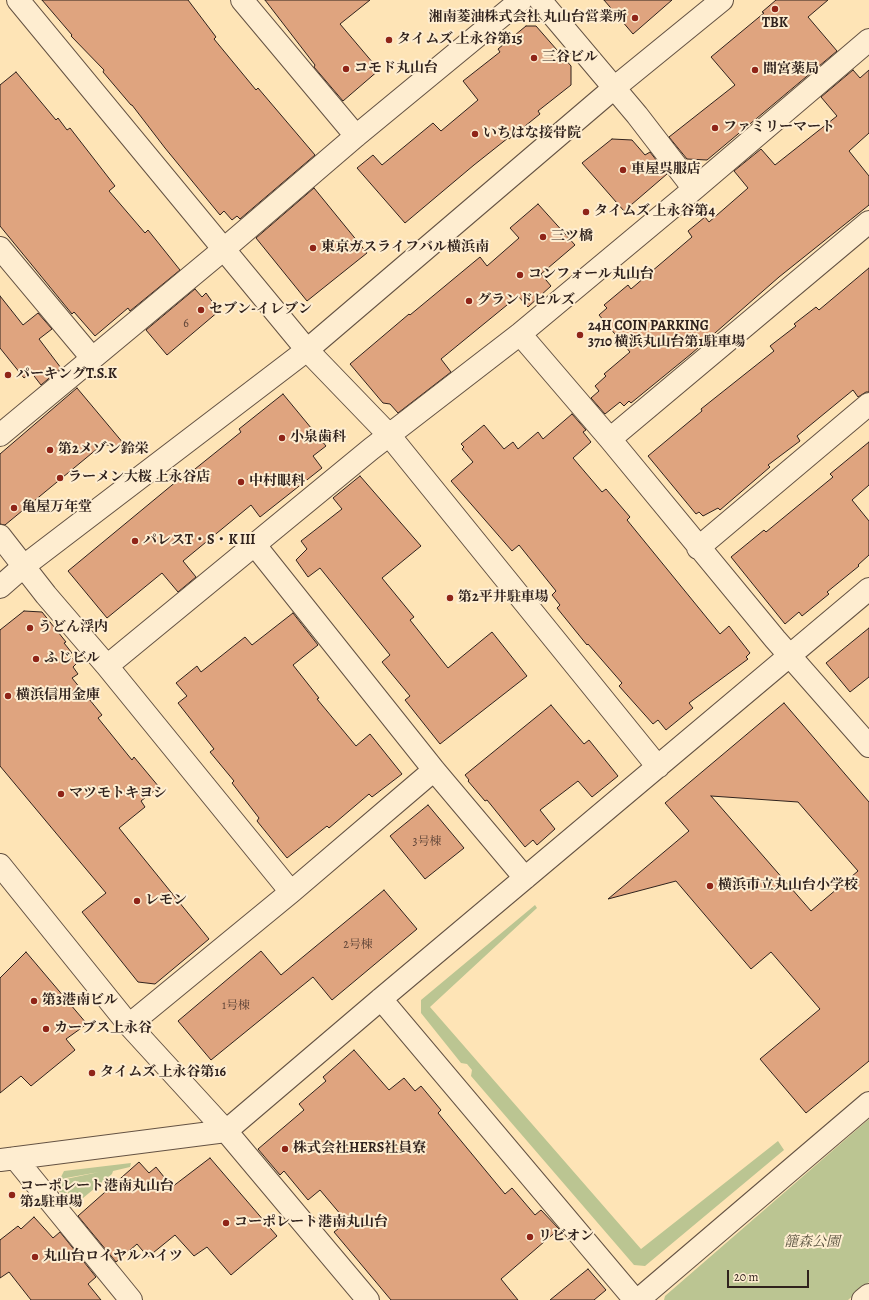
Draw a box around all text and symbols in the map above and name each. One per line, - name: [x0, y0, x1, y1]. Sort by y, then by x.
- marker: TBK: [770, 4, 780, 14]
- place label: 湘南菱油株式会社 丸山台営業所: [429, 10, 627, 26]
- marker: 湘南菱油株式会社 丸山台営業所: [630, 13, 640, 23]
- place label: TBK: [762, 16, 788, 32]
- place label: タイムズ 上永谷第15: [397, 32, 522, 48]
- marker: タイムズ 上永谷第15: [384, 35, 394, 45]
- place label: 三谷ビル: [542, 50, 598, 66]
- marker: 三谷ビル: [529, 53, 539, 63]
- place label: コモド丸山台: [354, 61, 438, 77]
- place label: 間宮薬局: [763, 62, 819, 78]
- marker: コモド丸山台: [341, 64, 351, 74]
- marker: 間宮薬局: [750, 65, 760, 75]
- place label: ファミリーマート: [723, 120, 835, 136]
- marker: ファミリーマート: [710, 123, 720, 133]
- place label: いちはな接骨院: [483, 126, 581, 142]
- marker: いちはな接骨院: [470, 129, 480, 139]
- place label: 車屋呉服店: [631, 162, 701, 178]
- marker: 車屋呉服店: [618, 165, 628, 175]
- place label: タイムズ 上永谷第4: [594, 204, 715, 220]
- marker: タイムズ 上永谷第4: [581, 207, 591, 217]
- place label: 三ツ橋: [551, 229, 593, 245]
- marker: 三ツ橋: [538, 232, 548, 242]
- place label: 東京ガスライフバル横浜南: [321, 240, 489, 256]
- marker: 東京ガスライフバル横浜南: [308, 243, 318, 253]
- place label: コンフォール丸山台: [528, 267, 654, 283]
- marker: コンフォール丸山台: [515, 270, 525, 280]
- place label: グランドヒルズ: [477, 293, 575, 309]
- marker: グランドヒルズ: [464, 296, 474, 306]
- place label: セブン-イレブン: [209, 302, 312, 318]
- marker: セブン-イレブン: [196, 305, 206, 315]
- house number: 6: [183, 317, 189, 331]
- place label: 24H COIN PARKING 3710 横浜丸山台第1駐車場: [588, 319, 745, 352]
- marker: 24H COIN PARKING 3710 横浜丸山台第1駐車場: [575, 330, 585, 340]
- place label: パーキングT.S.K: [16, 367, 117, 383]
- marker: パーキングT.S.K: [3, 370, 13, 380]
- place label: 小泉歯科: [290, 430, 346, 446]
- marker: 小泉歯科: [277, 433, 287, 443]
- place label: 第2メゾン鈴栄: [58, 442, 149, 458]
- marker: 第2メゾン鈴栄: [45, 445, 55, 455]
- place label: ラーメン大桜 上永谷店: [68, 470, 210, 486]
- marker: ラーメン大桜 上永谷店: [55, 473, 65, 483]
- place label: 中村眼科: [249, 474, 305, 490]
- marker: 中村眼科: [236, 477, 246, 487]
- place label: 亀屋万年堂: [22, 500, 92, 516]
- marker: 亀屋万年堂: [9, 503, 19, 513]
- place label: パレスT・S・K III: [143, 533, 255, 549]
- marker: パレスT・S・K III: [130, 536, 140, 546]
- place label: 第2平井駐車場: [458, 590, 549, 606]
- marker: 第2平井駐車場: [445, 593, 455, 603]
- place label: うどん浮内: [38, 620, 108, 636]
- marker: うどん浮内: [25, 623, 35, 633]
- place label: ふじビル: [44, 651, 100, 667]
- marker: ふじビル: [31, 654, 41, 664]
- place label: 横浜信用金庫: [16, 688, 100, 704]
- marker: 横浜信用金庫: [3, 691, 13, 701]
- place label: マツモトキヨシ: [69, 786, 167, 802]
- marker: マツモトキヨシ: [56, 789, 66, 799]
- house number: 3号棟: [413, 835, 441, 849]
- place label: 横浜市立丸山台小学校: [718, 878, 858, 894]
- marker: 横浜市立丸山台小学校: [705, 881, 715, 891]
- place label: レモン: [145, 893, 187, 909]
- marker: レモン: [132, 896, 142, 906]
- house number: 2号棟: [343, 938, 373, 952]
- place label: 第3港南ビル: [42, 993, 118, 1009]
- marker: 第3港南ビル: [29, 996, 39, 1006]
- house number: 1号棟: [222, 999, 250, 1013]
- place label: カーブス上永谷: [54, 1021, 152, 1037]
- marker: カーブス上永谷: [41, 1024, 51, 1034]
- place label: タイムズ 上永谷第16: [100, 1065, 226, 1081]
- marker: タイムズ 上永谷第16: [87, 1068, 97, 1078]
- place label: 株式会社HERS社員寮: [293, 1141, 426, 1157]
- marker: 株式会社HERS社員寮: [280, 1144, 290, 1154]
- place label: コーポレート港南丸山台 第2駐車場: [20, 1179, 174, 1212]
- marker: コーポレート港南丸山台 第2駐車場: [7, 1190, 17, 1200]
- place label: コーポレート港南丸山台: [234, 1215, 388, 1231]
- marker: コーポレート港南丸山台: [221, 1218, 231, 1228]
- place label: リビオン: [538, 1229, 594, 1245]
- marker: リビオン: [525, 1232, 535, 1242]
- park label: 籠森公園: [784, 1235, 840, 1251]
- place label: 丸山台ロイヤルハイツ: [43, 1249, 183, 1265]
- marker: 丸山台ロイヤルハイツ: [30, 1252, 40, 1262]
- scale bar: [729, 1262, 811, 1288]
- text: 20 m: [734, 1269, 758, 1285]

